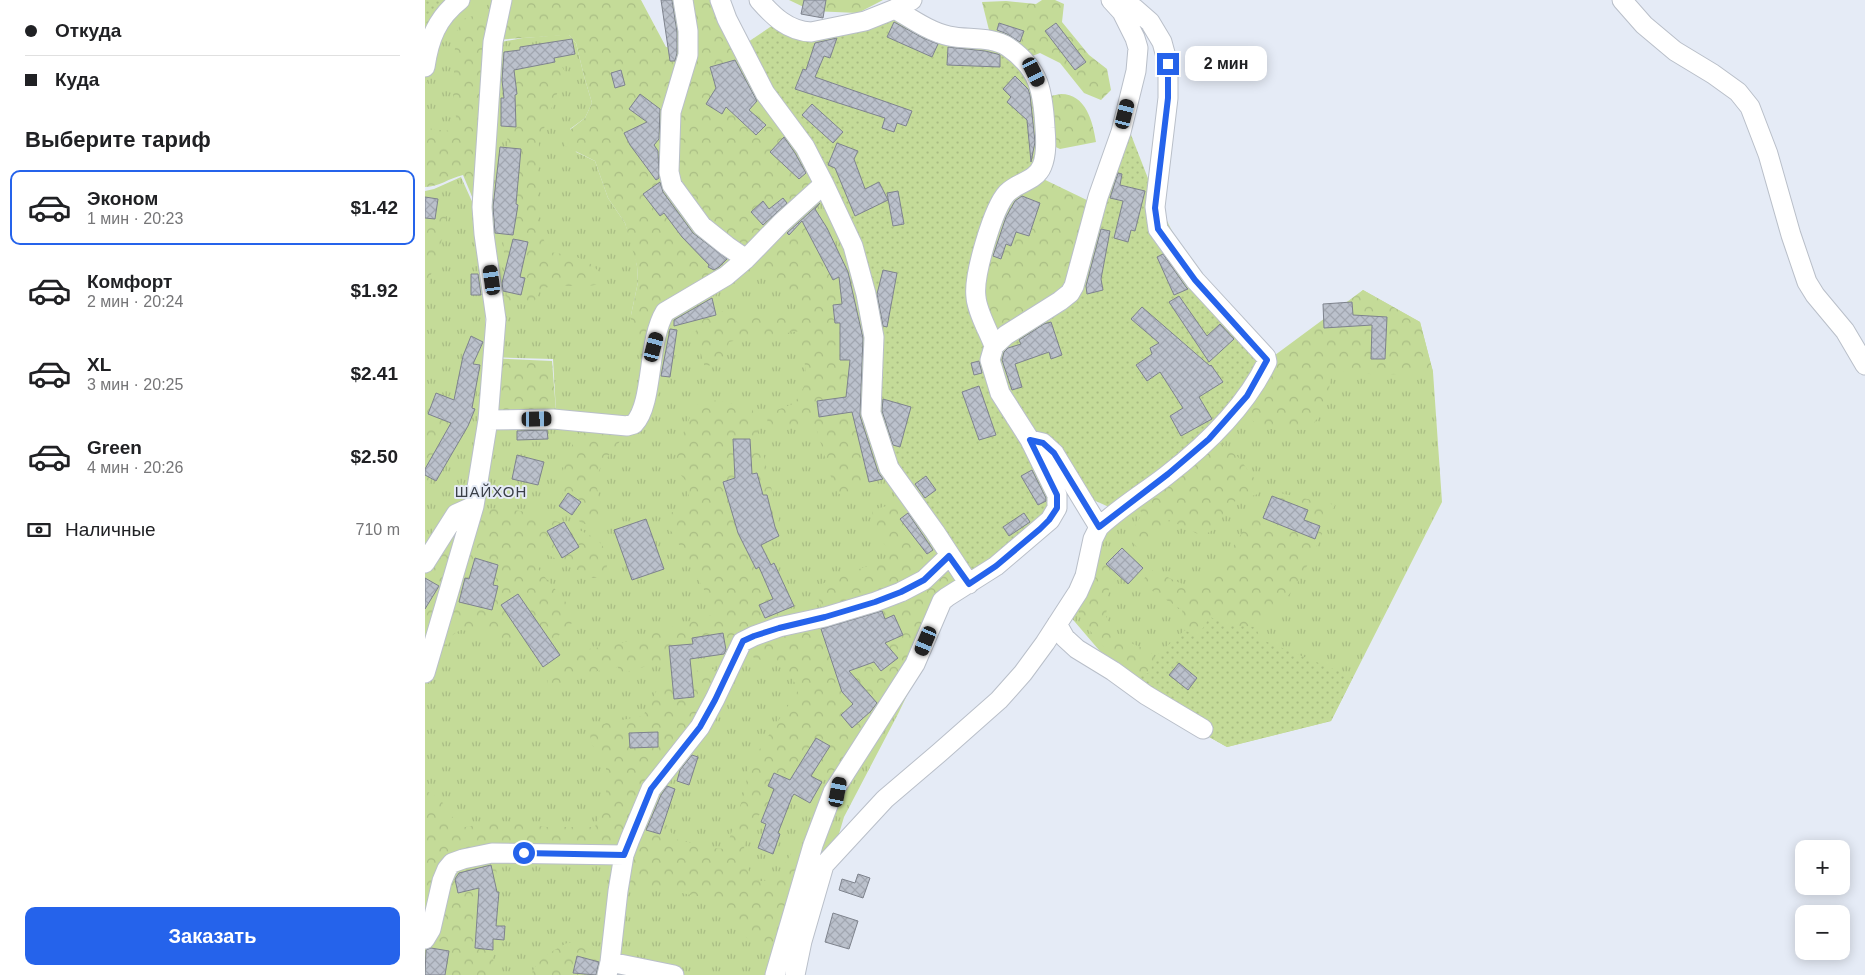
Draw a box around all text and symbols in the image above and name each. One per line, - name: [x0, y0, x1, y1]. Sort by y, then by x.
- text: Откуда: [55, 20, 121, 41]
- callout: 2 мин: [1185, 46, 1268, 82]
- route end: [1157, 53, 1179, 75]
- car: [1020, 55, 1047, 89]
- text: 2 мин: [1204, 55, 1248, 72]
- text: Куда: [55, 69, 99, 90]
- car: [1114, 98, 1135, 130]
- text: Выберите тариф: [25, 127, 211, 152]
- icon: car: [27, 185, 72, 230]
- text: Эконом: [87, 188, 158, 209]
- text: $1.42: [350, 197, 398, 218]
- text: 1 мин · 20:23: [87, 210, 183, 227]
- car: [482, 264, 501, 296]
- icon: car: [27, 268, 72, 313]
- text: Комфорт: [87, 271, 172, 292]
- text: $1.92: [350, 280, 398, 301]
- text: 2 мин · 20:24: [87, 293, 183, 310]
- car: [642, 331, 665, 363]
- icon: car: [27, 351, 72, 396]
- text: XL: [87, 354, 111, 375]
- text: $2.41: [350, 363, 398, 384]
- text: 3 мин · 20:25: [87, 376, 183, 393]
- car: [521, 411, 552, 427]
- icon: car: [27, 434, 72, 479]
- text: Green: [87, 437, 142, 458]
- text: $2.50: [350, 446, 398, 467]
- text: 4 мин · 20:26: [87, 459, 183, 476]
- district label: ШАЙХОН: [455, 483, 527, 500]
- icon: cash: [25, 516, 53, 544]
- text: Наличные: [65, 519, 156, 540]
- text: 710 m: [356, 521, 400, 538]
- car: [913, 624, 938, 658]
- car: [827, 776, 848, 808]
- map controls: [1795, 840, 1850, 960]
- button: +: [1795, 840, 1850, 895]
- route start: [513, 842, 535, 864]
- button: −: [1795, 905, 1850, 960]
- button: Заказать: [25, 907, 400, 965]

